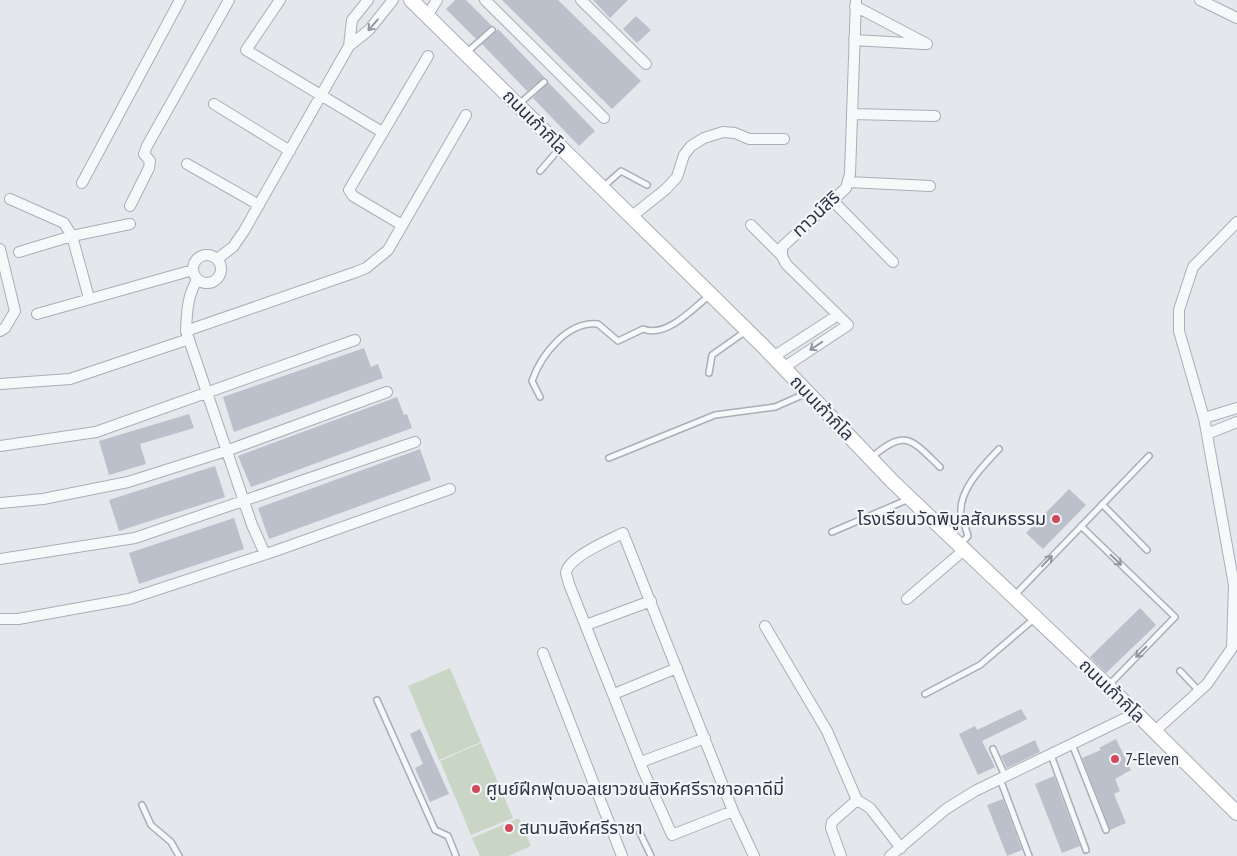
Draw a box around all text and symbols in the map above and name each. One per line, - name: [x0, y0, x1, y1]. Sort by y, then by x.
- one-way arrow: [367, 18, 378, 31]
- street label: ถนนเก้ากิโล: [498, 84, 573, 159]
- street label: ทาวน์สิริ: [787, 186, 845, 242]
- one-way arrow: [809, 341, 823, 352]
- street label: ถนนเก้ากิโล: [785, 370, 859, 445]
- place label: โรงเรียนวัดพิบูลสัณหธรรม: [857, 507, 1046, 531]
- marker: โรงเรียนวัดพิบูลสัณหธรรม: [1050, 513, 1062, 525]
- one-way arrow: [1110, 554, 1122, 566]
- one-way arrow: [1041, 555, 1053, 568]
- one-way arrow: [1136, 645, 1148, 657]
- street label: ถนนเก้ากิโล: [1075, 654, 1150, 728]
- place label: 7-Eleven: [1125, 747, 1179, 770]
- marker: 7-Eleven: [1109, 753, 1121, 765]
- place label: ศูนย์ฝีกฟุตบอลเยาวชนสิงห์ศรีราชาอคาดีมี่: [486, 776, 784, 801]
- marker: ศูนย์ฝีกฟุตบอลเยาวชนสิงห์ศรีราชาอคาดีมี่: [470, 783, 482, 795]
- place label: สนามสิงห์ศรีราชา: [519, 816, 643, 839]
- marker: สนามสิงห์ศรีราชา: [503, 822, 515, 834]

